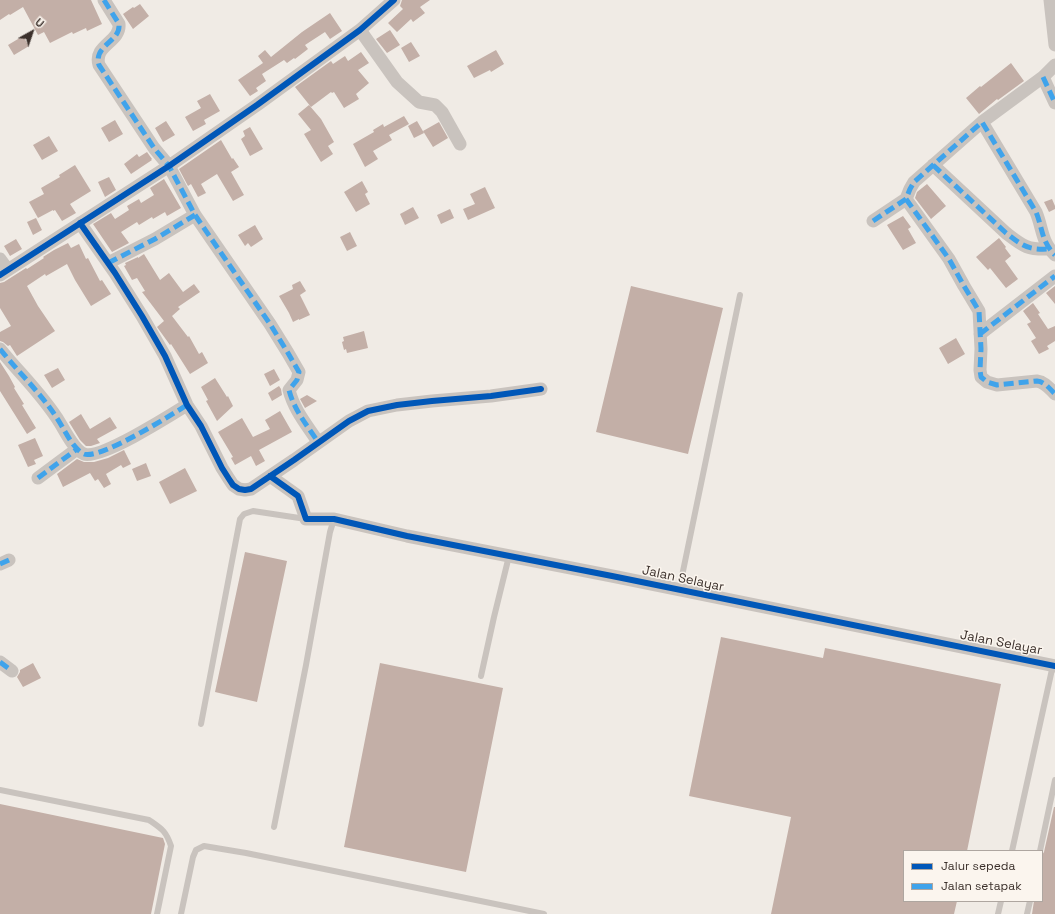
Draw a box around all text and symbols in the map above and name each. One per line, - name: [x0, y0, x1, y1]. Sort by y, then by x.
- north arrow: [12, 12, 52, 52]
- text: U: [32, 15, 47, 31]
- street label: Jalan Selayar: [641, 563, 725, 595]
- street label: Jalan Selayar: [959, 627, 1043, 659]
- legend: [903, 850, 1043, 902]
- text: Jalur sepeda: [941, 858, 1016, 874]
- text: Jalan setapak: [941, 878, 1022, 894]

